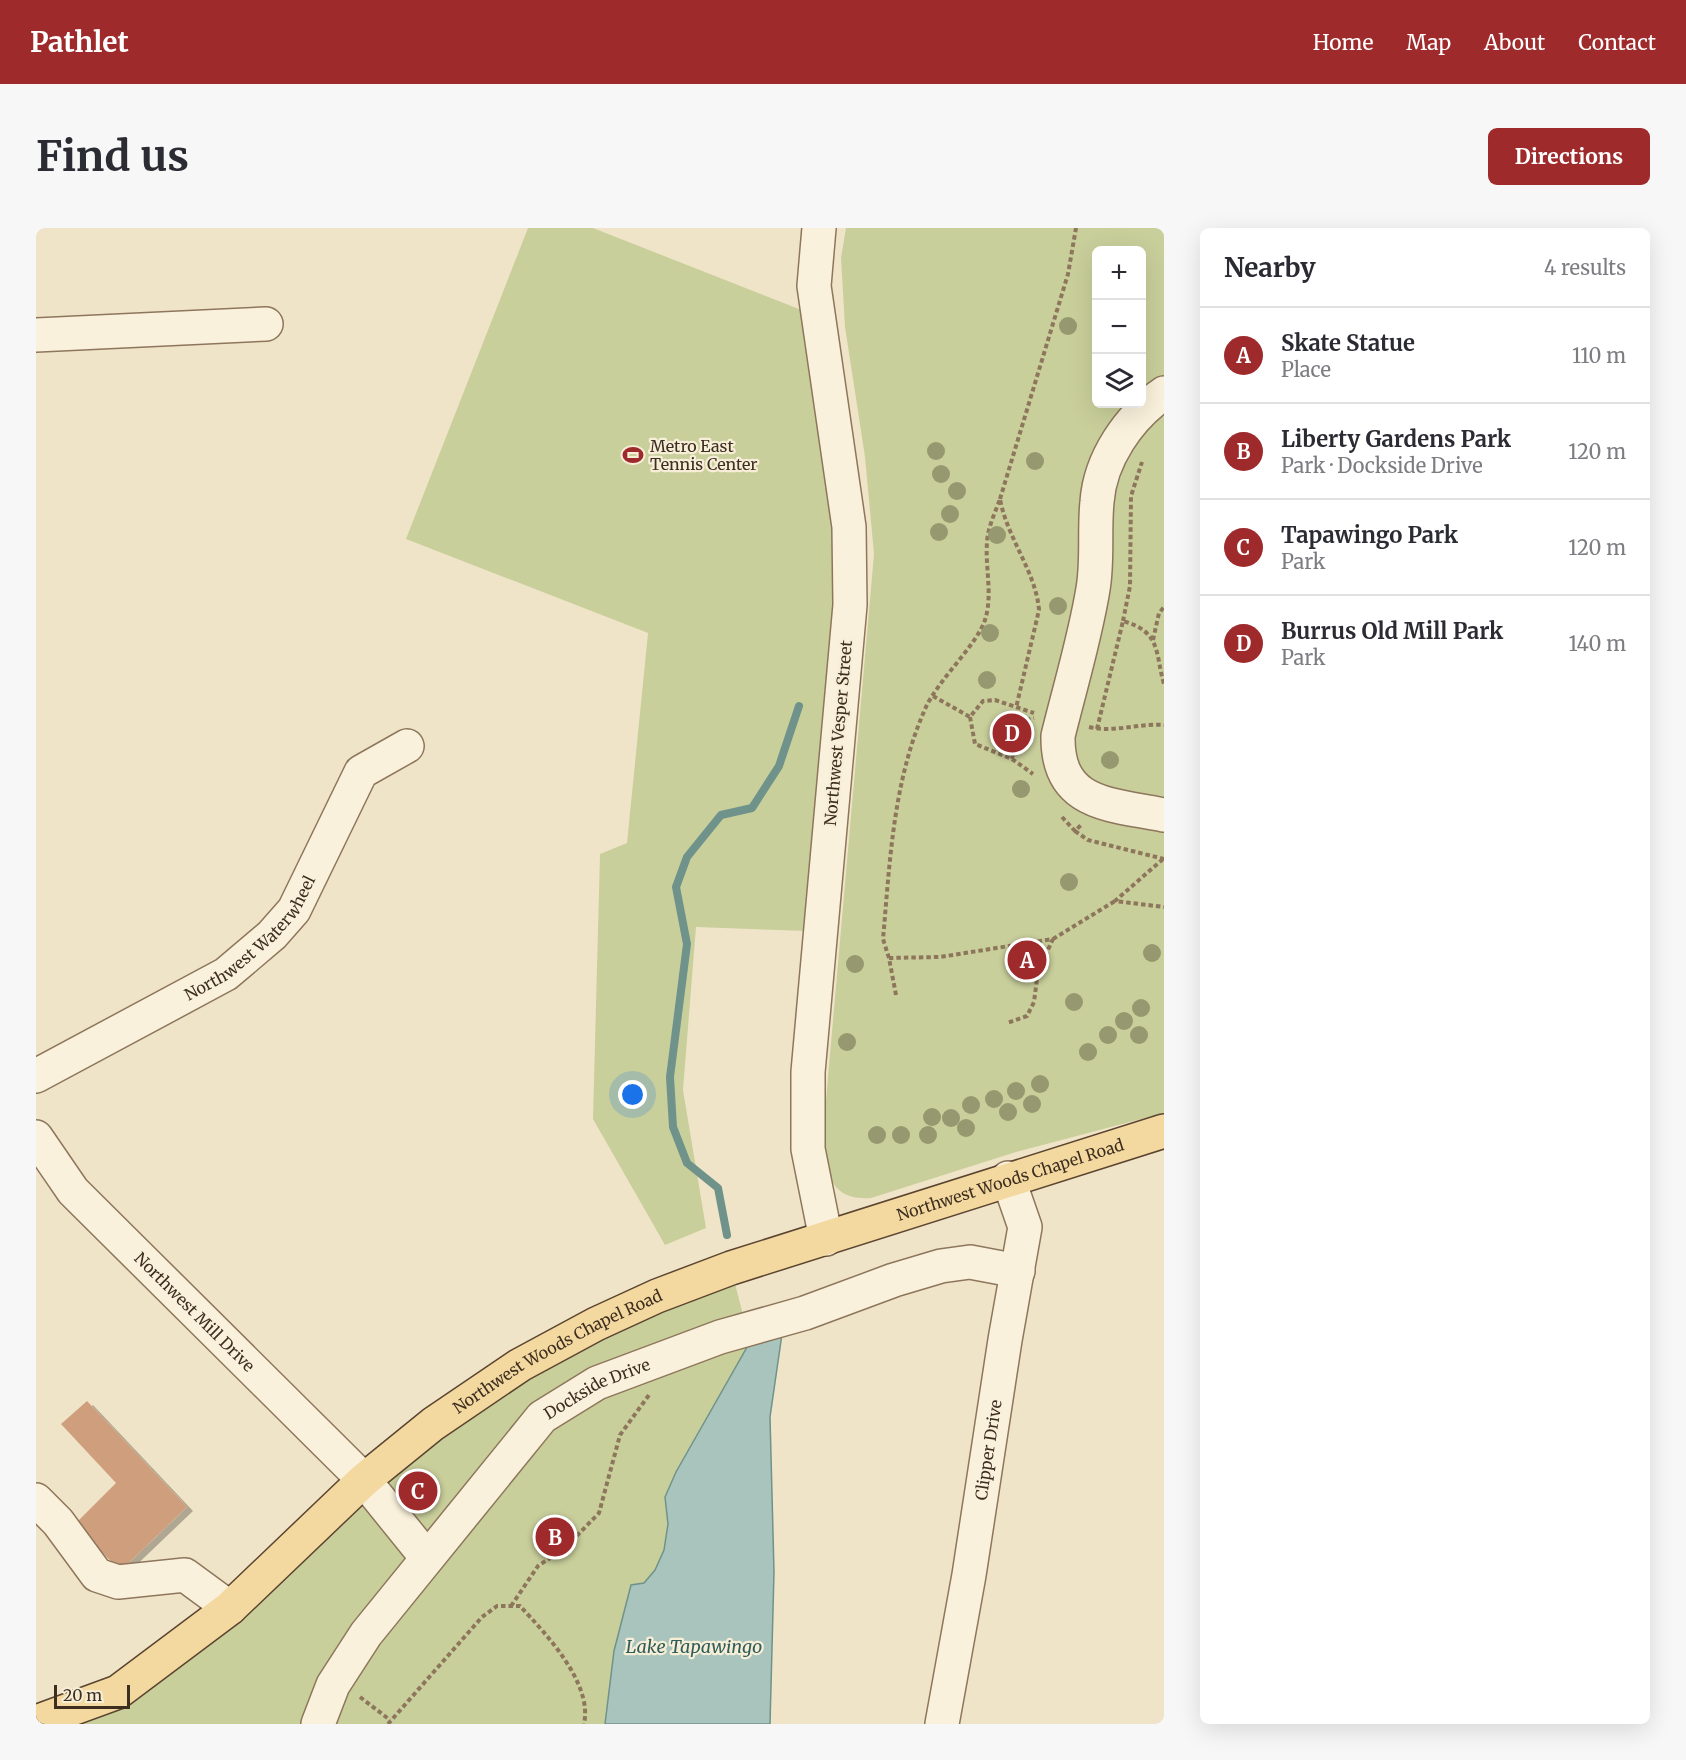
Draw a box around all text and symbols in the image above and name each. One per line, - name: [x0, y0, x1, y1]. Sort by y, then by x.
- text: Pathlet: [30, 24, 129, 60]
- text: Home: [1313, 29, 1373, 56]
- text: Map: [1406, 29, 1451, 56]
- text: About: [1484, 29, 1545, 56]
- text: Contact: [1578, 29, 1656, 56]
- button: Directions: [1488, 128, 1650, 185]
- text: Find us: [36, 130, 189, 182]
- map controls: [1092, 246, 1146, 408]
- button: +: [1092, 246, 1146, 300]
- text: Nearby: [1224, 251, 1316, 284]
- text: 4 results: [1544, 255, 1626, 280]
- button: −: [1092, 300, 1146, 354]
- text: Skate Statue: [1281, 329, 1415, 357]
- text: A: [1236, 343, 1251, 368]
- text: 110 m: [1572, 343, 1626, 368]
- button: layers: [1092, 354, 1146, 408]
- text: Place: [1281, 357, 1331, 382]
- text: Liberty Gardens Park: [1281, 425, 1511, 453]
- place label: Metro East Tennis Center: [650, 436, 757, 474]
- text: B: [1237, 439, 1250, 464]
- text: 120 m: [1568, 439, 1626, 464]
- sports icon: Metro East Tennis Center: [621, 443, 645, 467]
- text: Park · Dockside Drive: [1281, 453, 1483, 478]
- text: Tapawingo Park: [1281, 521, 1458, 549]
- text: C: [1237, 535, 1250, 560]
- text: 120 m: [1568, 535, 1626, 560]
- text: Park: [1281, 549, 1325, 574]
- text: Burrus Old Mill Park: [1281, 617, 1503, 645]
- text: D: [1236, 631, 1251, 656]
- text: 140 m: [1569, 631, 1626, 656]
- street label: Northwest Vesper Street: [820, 639, 856, 827]
- text: Park: [1281, 645, 1325, 670]
- pin: D: [992, 710, 1032, 756]
- street label: Northwest Waterwheel: [181, 872, 319, 1005]
- pin: A: [1008, 938, 1046, 982]
- your location: [618, 1080, 647, 1109]
- street label: Northwest Woods Chapel Road: [894, 1134, 1126, 1225]
- street label: Northwest Mill Drive: [130, 1248, 259, 1376]
- street label: Northwest Woods Chapel Road: [449, 1285, 665, 1418]
- street label: Dockside Drive: [540, 1354, 653, 1424]
- street label: Clipper Drive: [971, 1398, 1006, 1502]
- pin: C: [398, 1468, 437, 1514]
- pin: B: [536, 1514, 574, 1560]
- water label: Lake Tapawingo: [626, 1635, 762, 1658]
- scale bar: [54, 1682, 130, 1710]
- text: 20 m: [63, 1685, 102, 1705]

